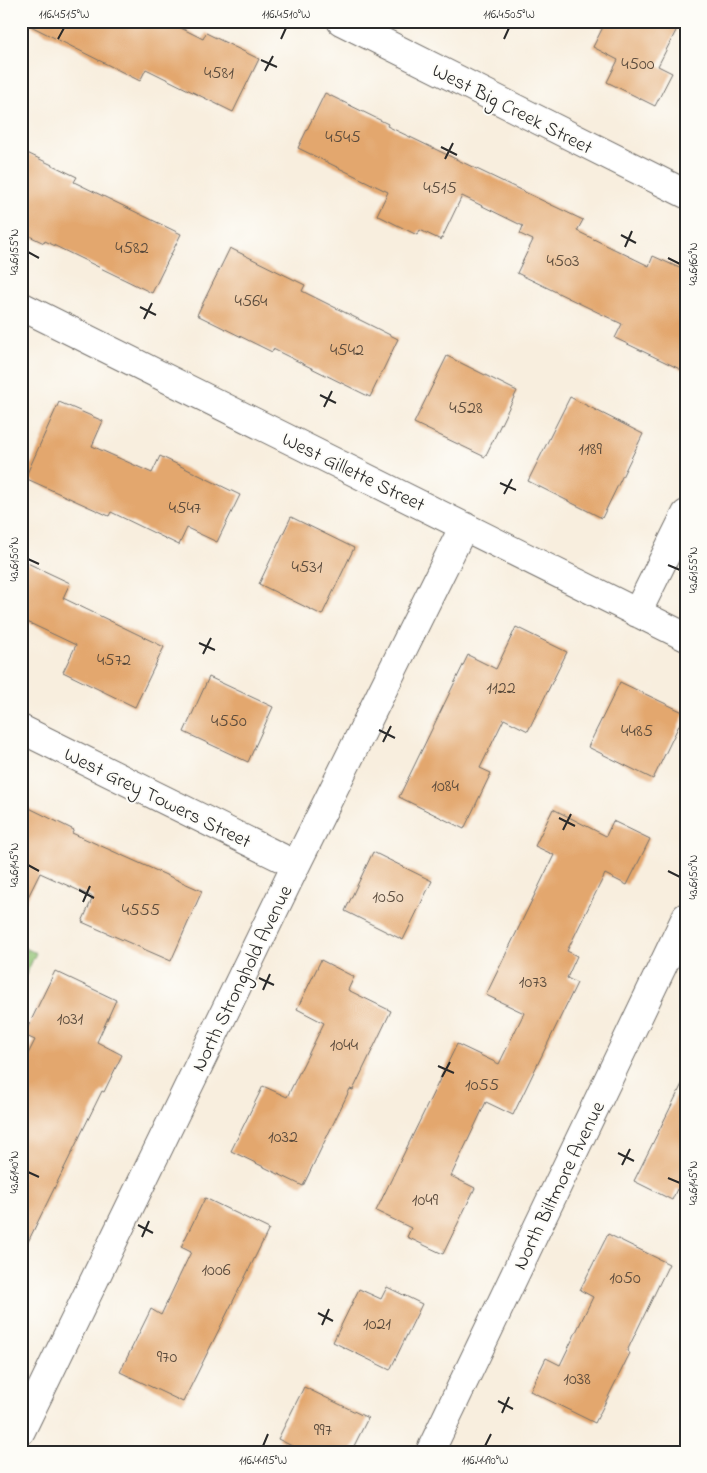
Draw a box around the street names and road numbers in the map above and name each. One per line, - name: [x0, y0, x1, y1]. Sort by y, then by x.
- street label: West Big Creek Street: [426, 57, 597, 164]
- street label: West Gillette Street: [276, 426, 430, 521]
- street label: West Grey Towers Street: [58, 741, 256, 857]
- street label: North Stronghold Avenue: [185, 881, 302, 1078]
- street label: North Biltmore Avenue: [507, 1097, 614, 1275]

